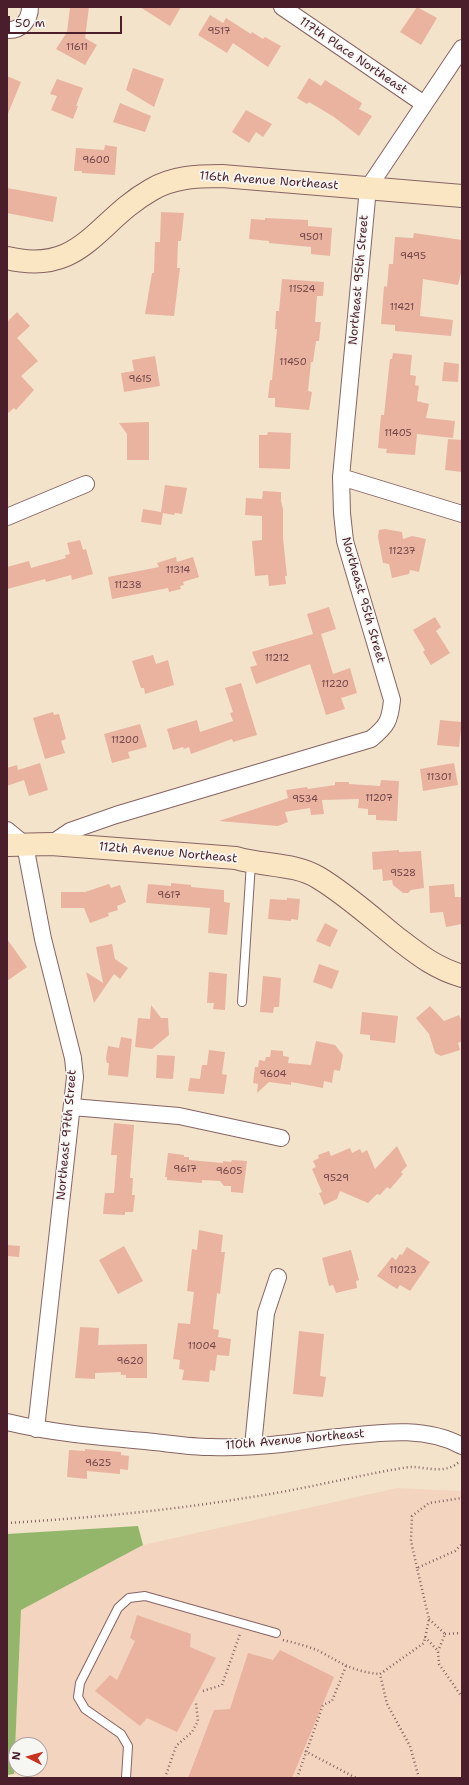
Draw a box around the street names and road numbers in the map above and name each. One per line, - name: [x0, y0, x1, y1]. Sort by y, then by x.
- street label: 117th Place Northeast: [296, 14, 410, 98]
- street label: 116th Avenue Northeast: [199, 169, 339, 193]
- street label: Northeast 95th Street: [346, 214, 372, 346]
- street label: Northeast 95th Street: [338, 535, 388, 665]
- street label: 112th Avenue Northeast: [98, 840, 238, 866]
- street label: Northeast 97th Street: [54, 1069, 80, 1201]
- street label: 110th Avenue Northeast: [225, 1427, 365, 1453]

